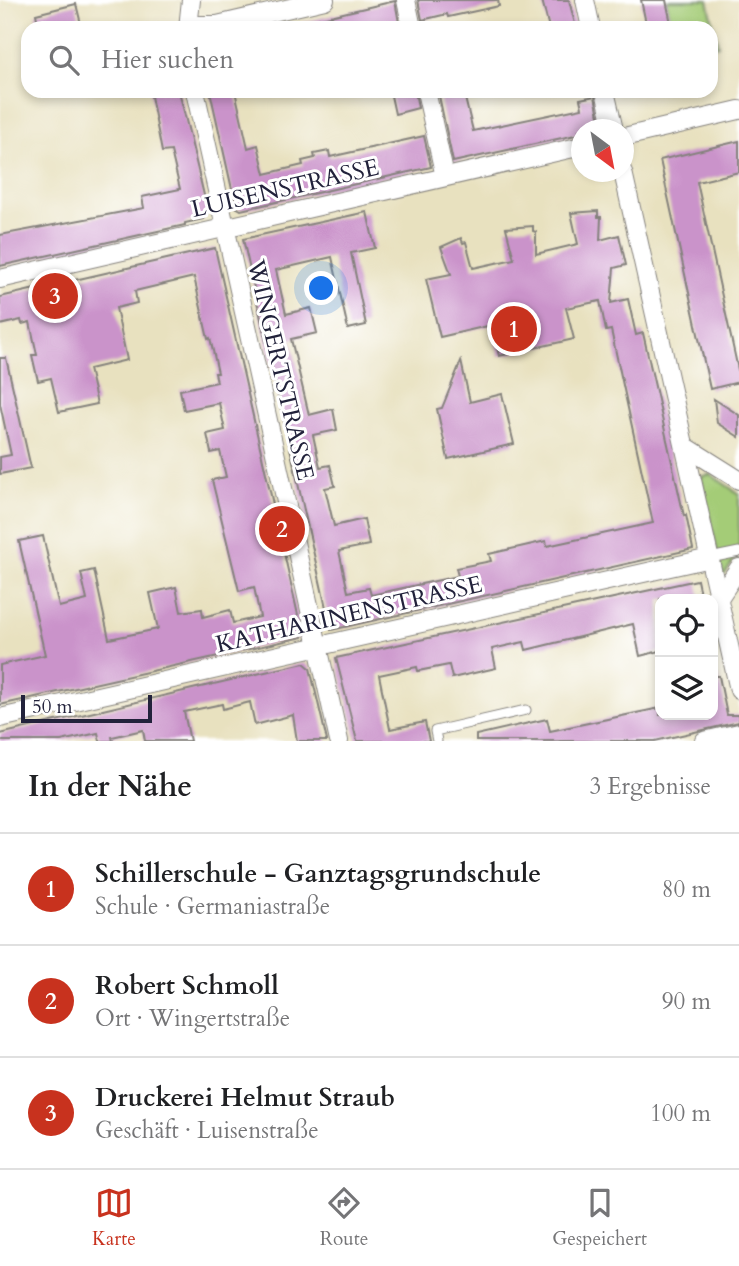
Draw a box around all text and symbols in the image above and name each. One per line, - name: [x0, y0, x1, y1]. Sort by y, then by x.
- search box: [21, 21, 718, 98]
- icon: search: [45, 41, 83, 79]
- text: Hier suchen: [101, 42, 234, 77]
- north arrow: [571, 119, 634, 182]
- street label: LUISENSTRASSE: [188, 151, 382, 226]
- street label: WINGERTSTRASSE: [239, 256, 322, 484]
- pin: 3: [32, 270, 78, 322]
- your location: [304, 271, 338, 305]
- pin: 1: [491, 303, 537, 355]
- pin: 2: [259, 503, 305, 555]
- street label: KATHARINENSTRASSE: [213, 568, 486, 661]
- map controls: [655, 594, 718, 720]
- button: locate: [655, 594, 718, 657]
- button: layers: [655, 657, 718, 720]
- scale bar: [21, 692, 152, 724]
- text: 50 m: [32, 694, 73, 720]
- text: In der Nähe: [28, 766, 192, 807]
- text: 3 Ergebnisse: [589, 771, 711, 802]
- text: Schillerschule - Ganztagsgrundschule: [95, 856, 541, 891]
- text: 1: [45, 874, 57, 905]
- text: 80 m: [662, 874, 711, 905]
- text: Schule · Germaniastraße: [95, 891, 330, 922]
- text: Robert Schmoll: [95, 968, 279, 1003]
- text: 2: [45, 986, 57, 1017]
- text: 90 m: [662, 986, 711, 1017]
- text: Ort · Wingertstraße: [95, 1003, 290, 1034]
- text: Druckerei Helmut Straub: [95, 1080, 395, 1115]
- text: 3: [45, 1098, 57, 1129]
- text: 100 m: [650, 1098, 711, 1129]
- text: Geschäft · Luisenstraße: [95, 1115, 319, 1146]
- tab: Karte: [92, 1184, 136, 1252]
- tab: Route: [320, 1184, 368, 1252]
- tab: Gespeichert: [552, 1184, 647, 1252]

